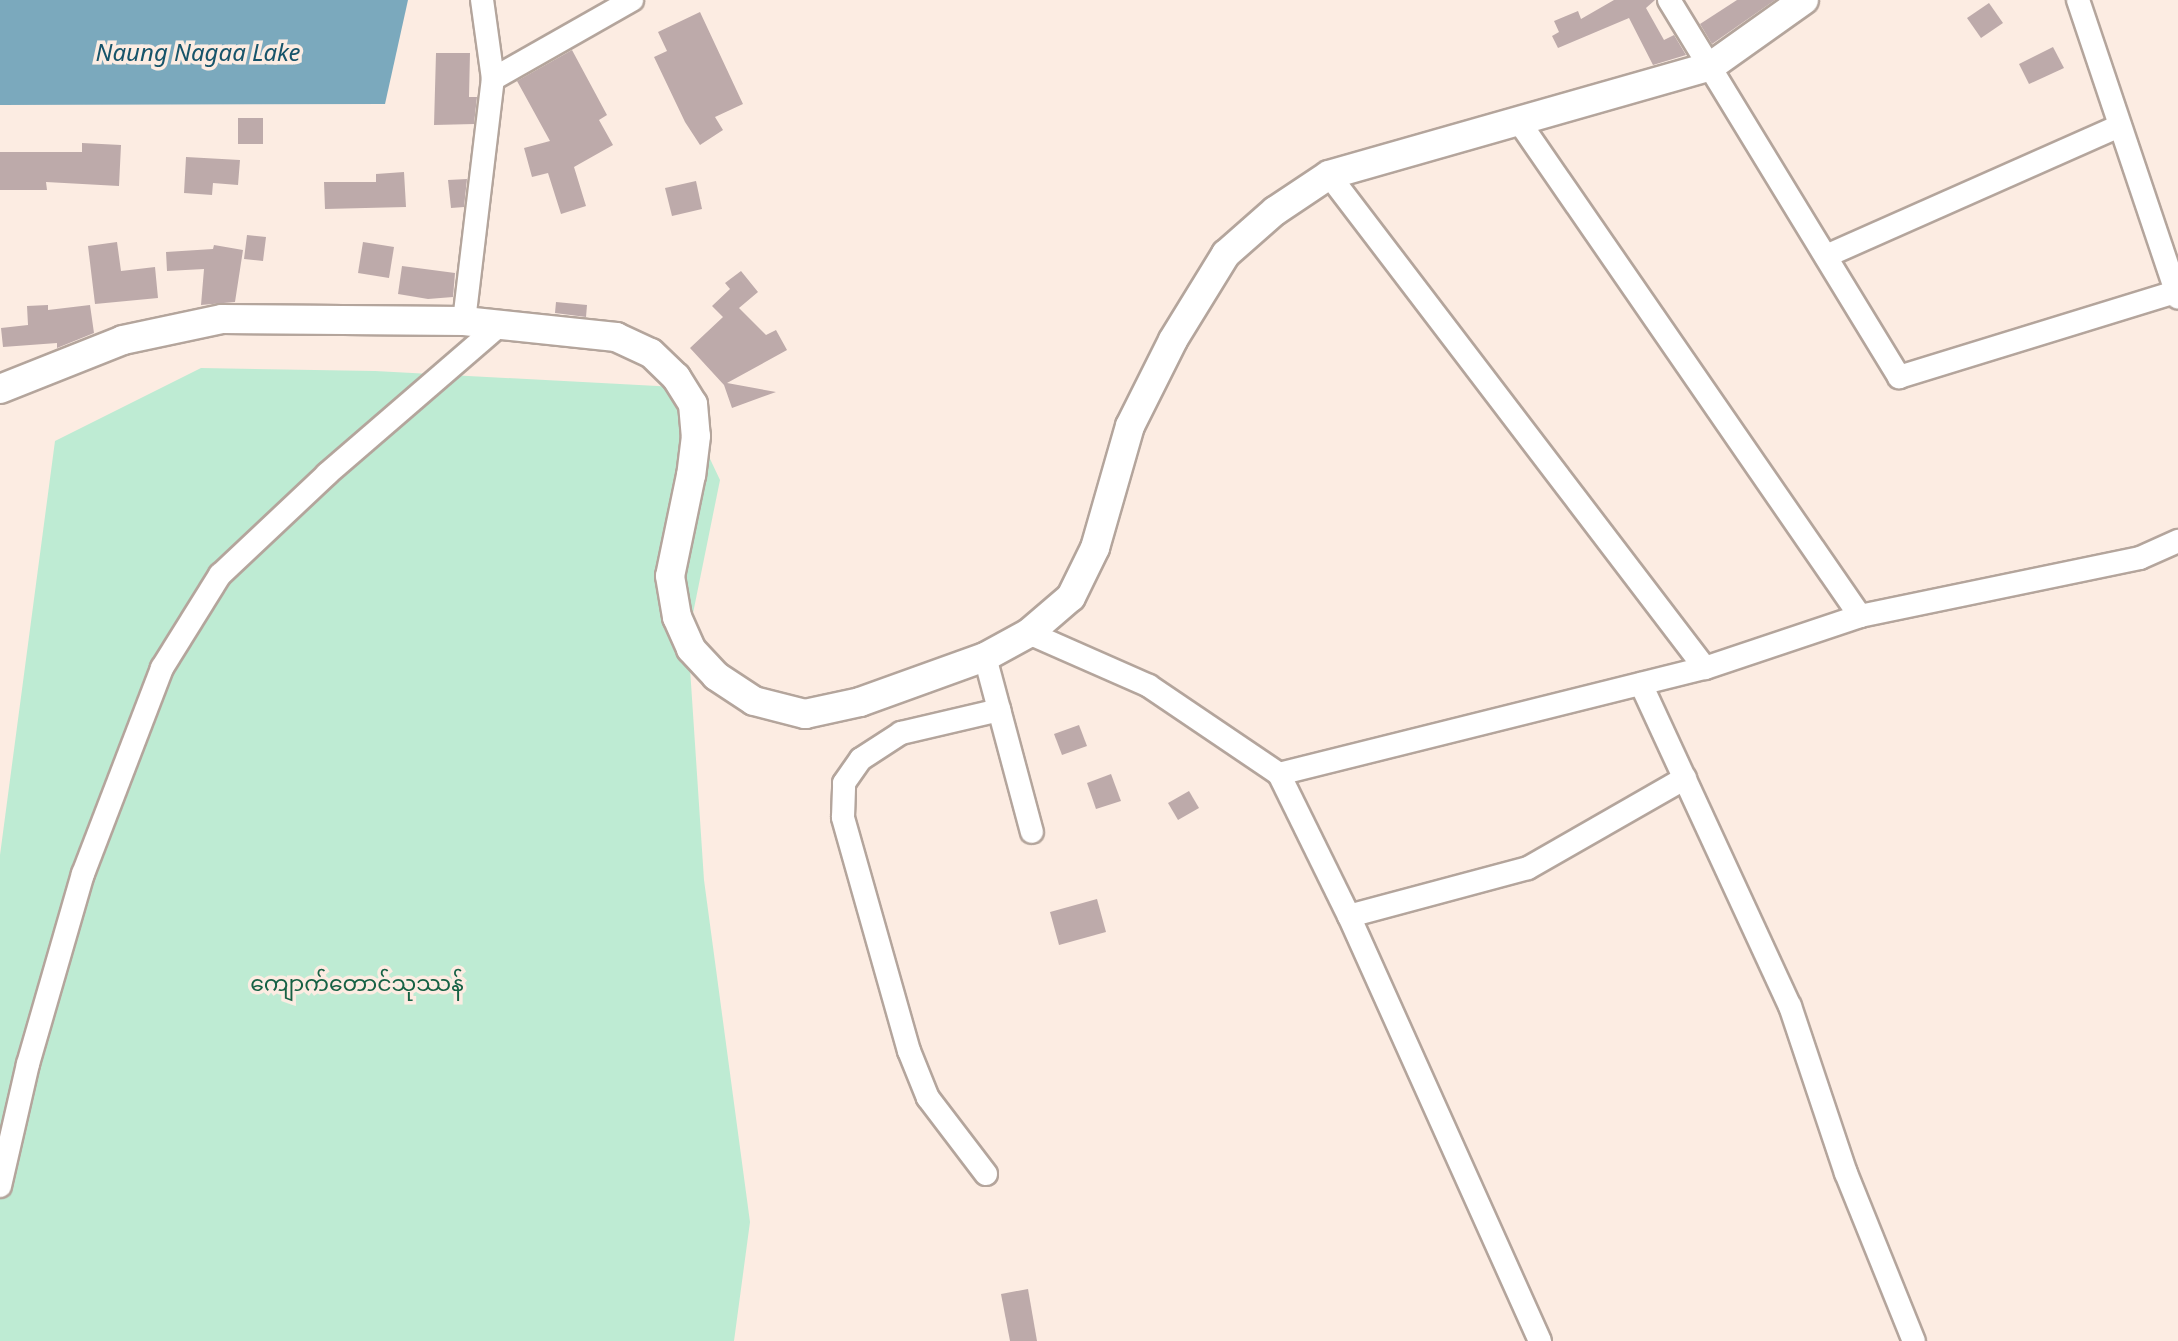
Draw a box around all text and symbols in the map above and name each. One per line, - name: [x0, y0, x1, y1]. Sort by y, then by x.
- water label: Naung Nagaa Lake: [95, 38, 301, 66]
- park label: ကျောက်တောင်သုဿန်: [250, 970, 464, 996]

